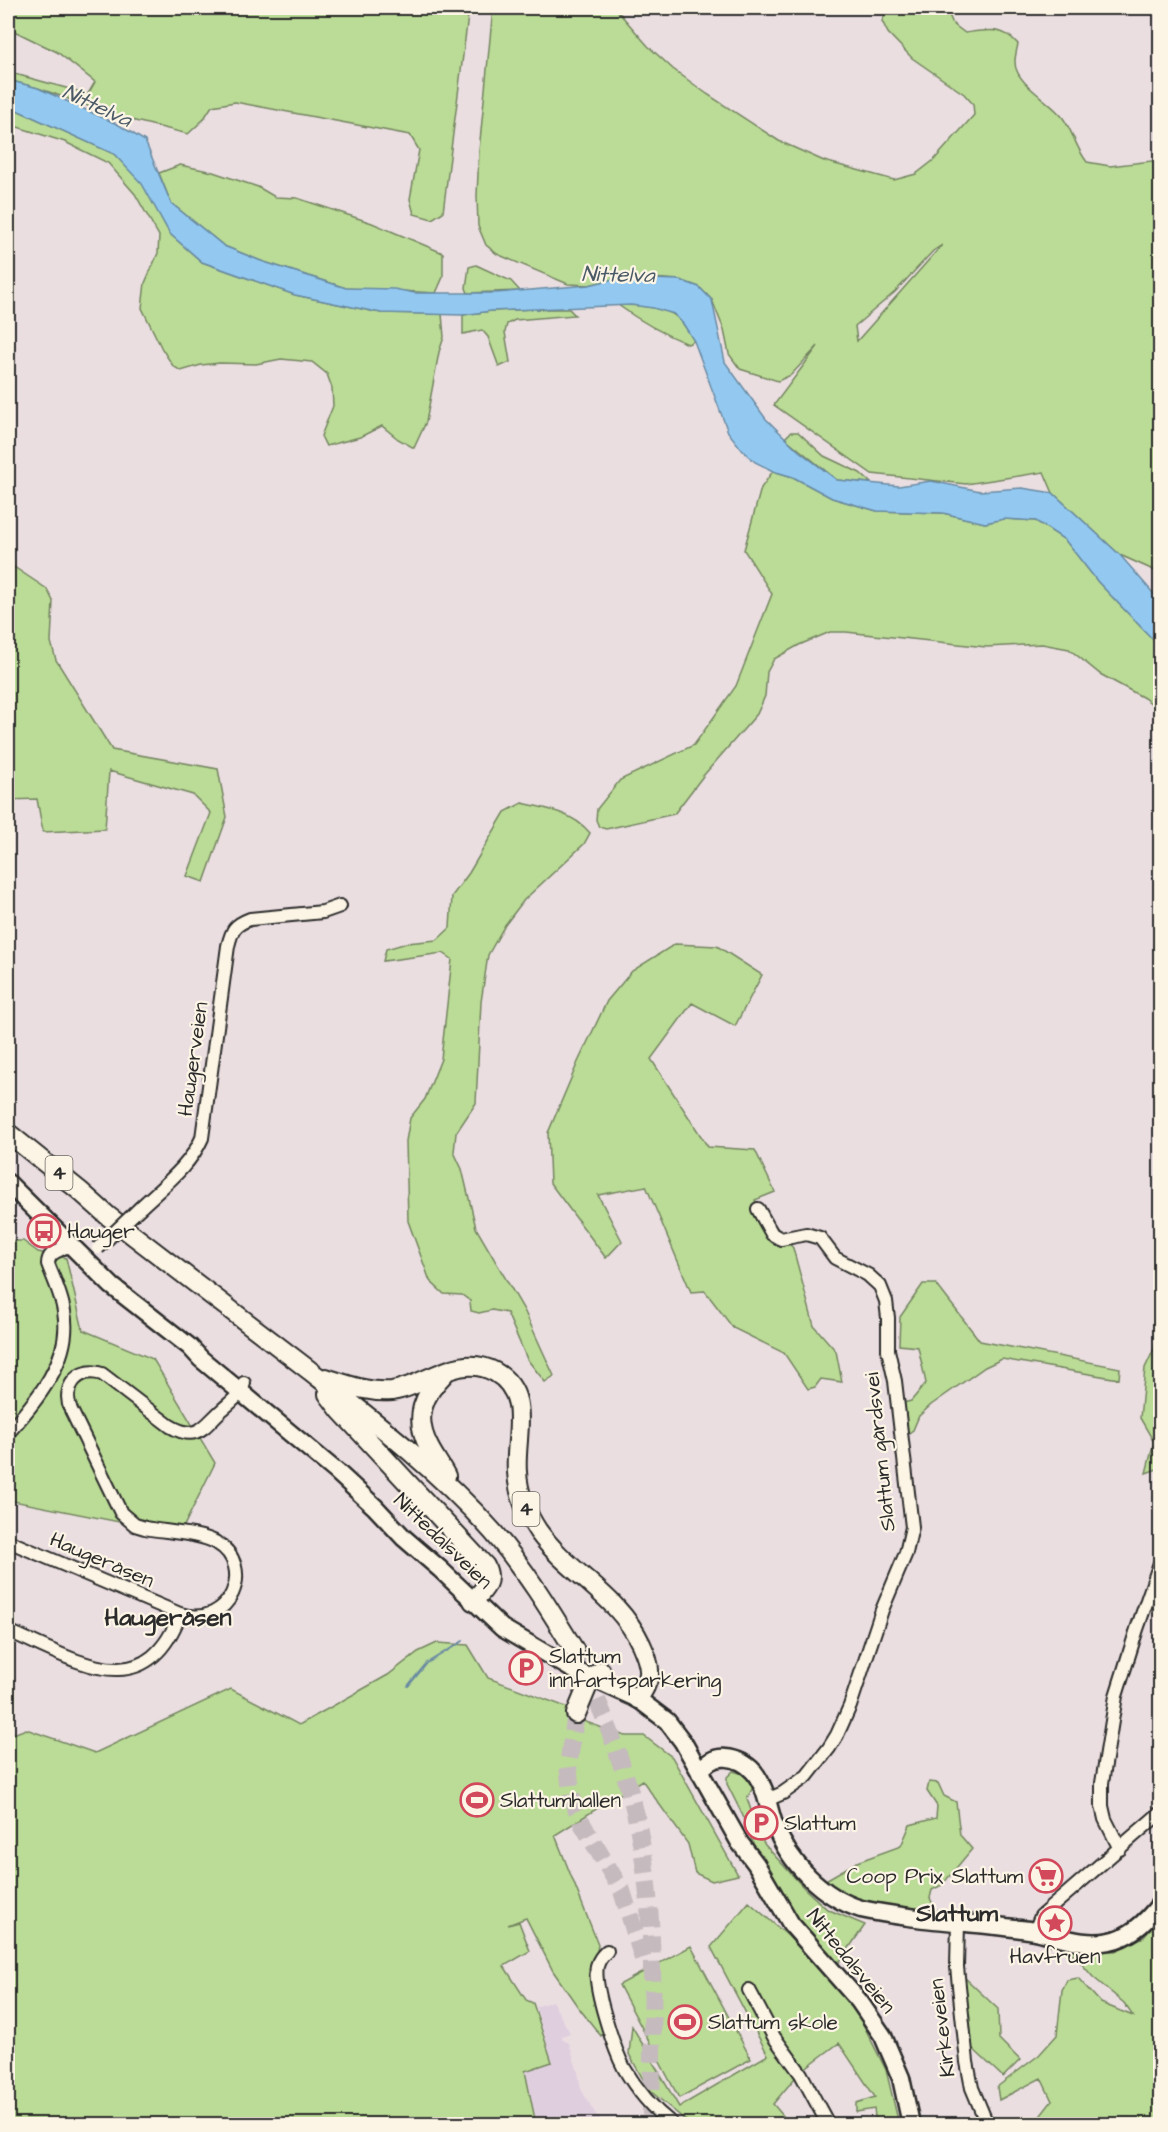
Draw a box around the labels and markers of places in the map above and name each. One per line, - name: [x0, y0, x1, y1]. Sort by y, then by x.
- bus stop icon: Hauger: [26, 1213, 62, 1249]
- place label: Hauger: [67, 1217, 135, 1248]
- place label: Slattum innfartsparkering: [549, 1642, 721, 1697]
- parking icon: Slattum innfartsparkering: [508, 1650, 544, 1686]
- sports icon: Slattumhallen: [459, 1782, 495, 1818]
- place label: Slattumhallen: [500, 1786, 621, 1815]
- parking icon: Slattum: [743, 1805, 779, 1841]
- place label: Slattum: [784, 1809, 856, 1838]
- supermarket icon: Coop Prix Slattum: [1028, 1858, 1064, 1894]
- place label: Coop Prix Slattum: [846, 1862, 1024, 1892]
- place icon: Havfruen: [1037, 1905, 1073, 1941]
- place label: Havfruen: [1010, 1942, 1100, 1971]
- sports icon: Slattum skole: [667, 2004, 703, 2040]
- place label: Slattum skole: [708, 2008, 838, 2037]

